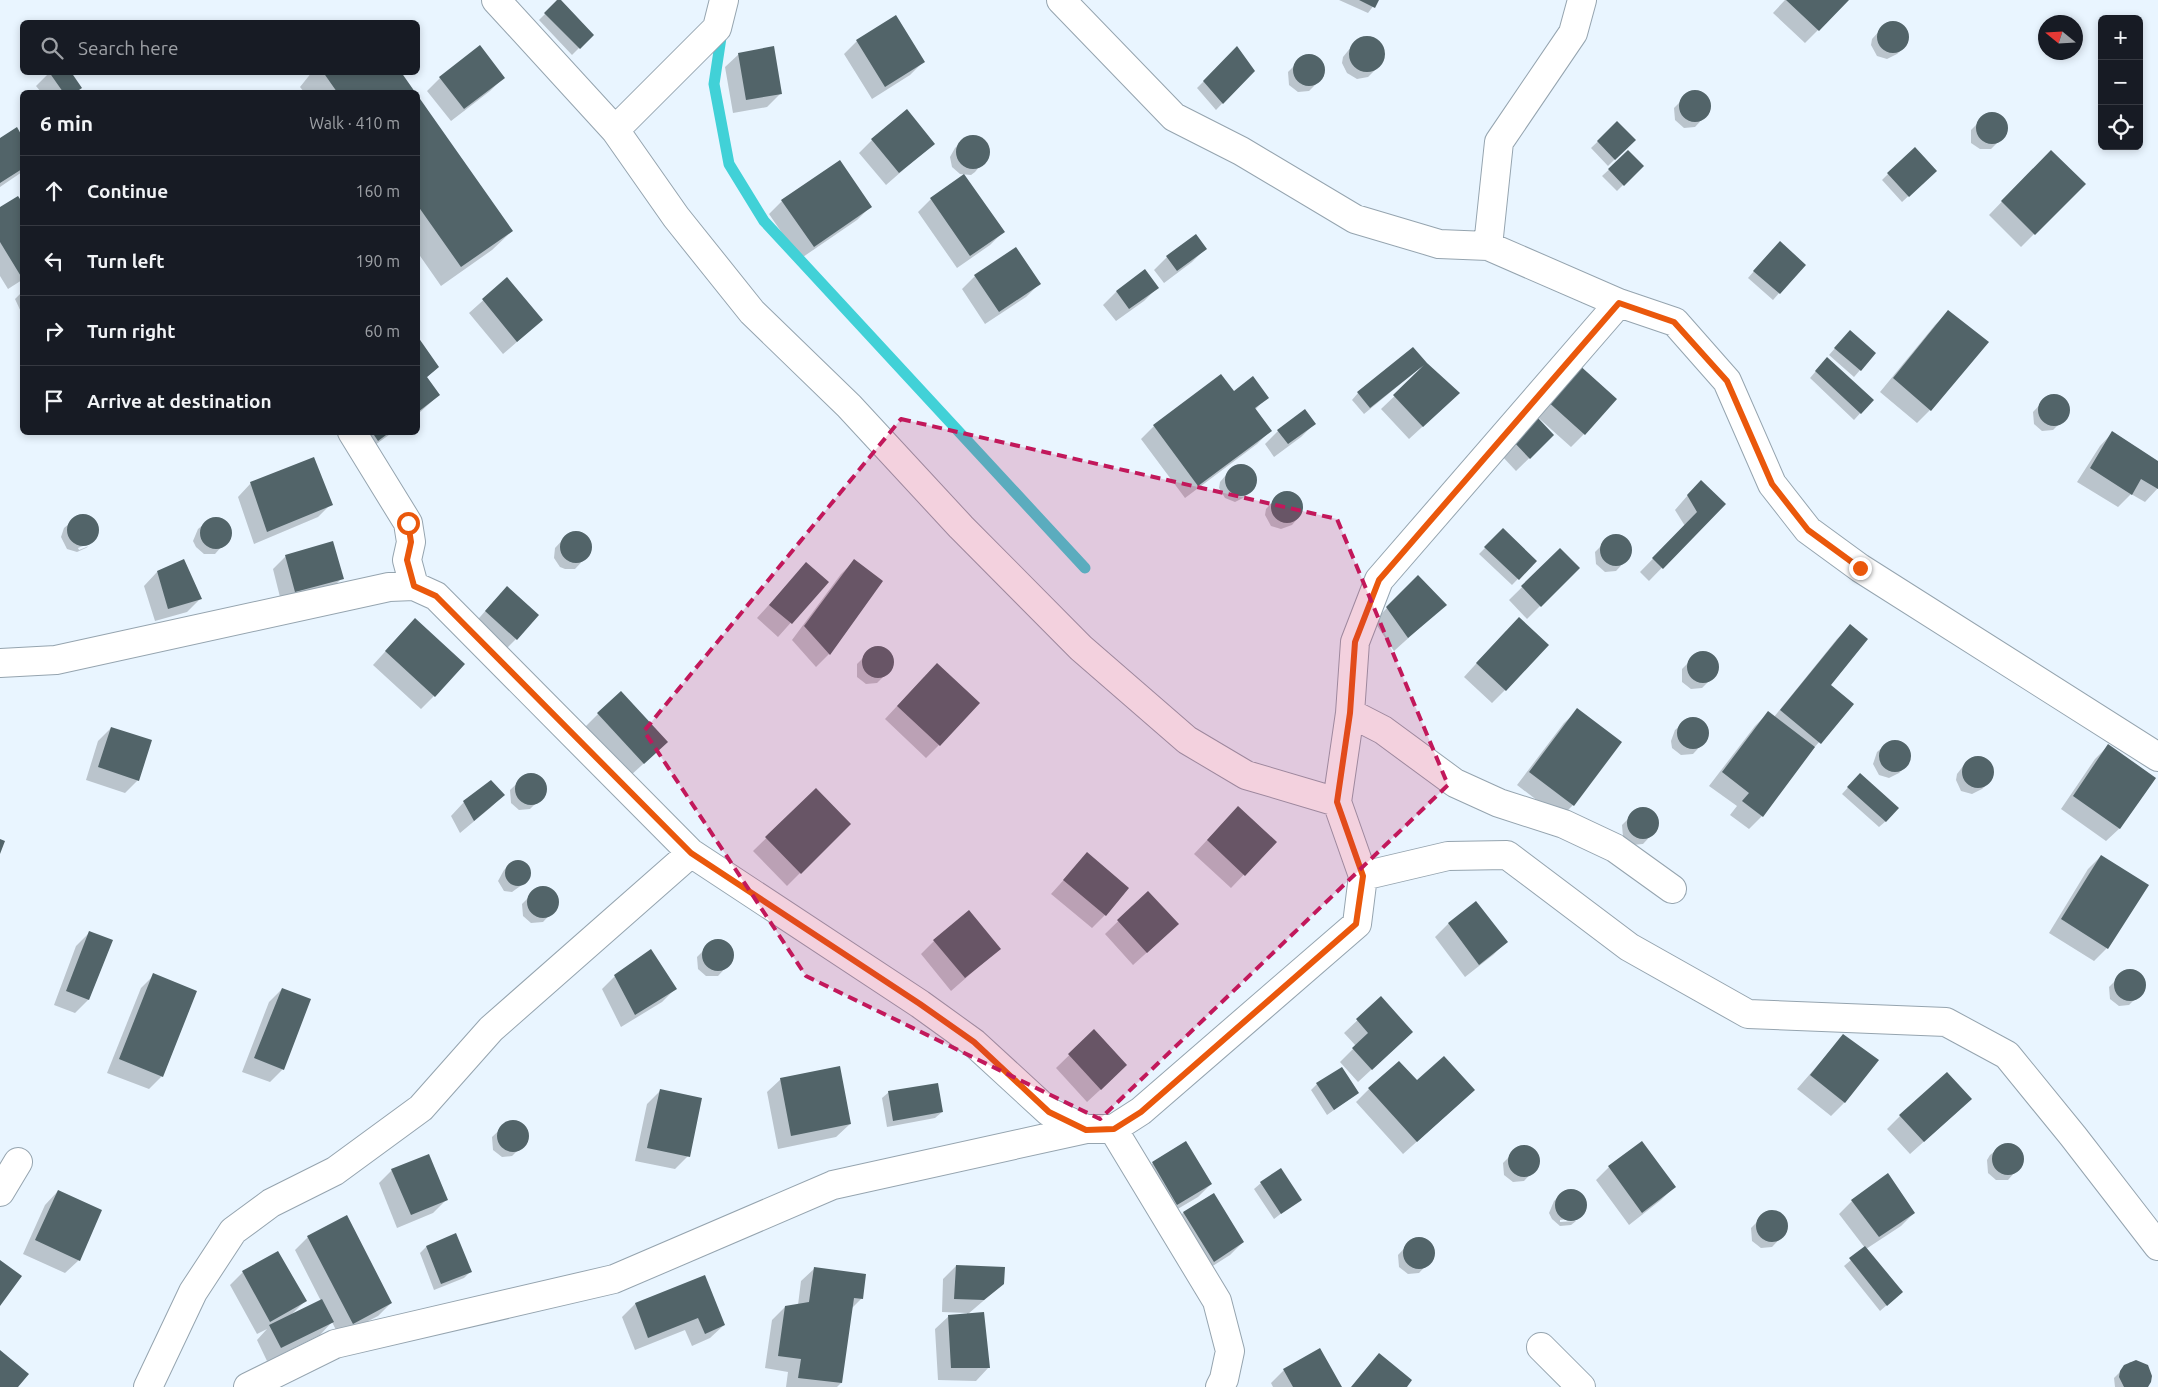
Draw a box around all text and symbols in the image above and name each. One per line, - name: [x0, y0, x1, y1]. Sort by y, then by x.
- north arrow: [2038, 15, 2083, 60]
- map controls: [2098, 15, 2143, 150]
- button: +: [2098, 15, 2143, 60]
- search box: [20, 20, 420, 75]
- icon: search: [38, 34, 66, 62]
- text: Search here: [78, 37, 178, 59]
- button: −: [2098, 60, 2143, 105]
- button: locate: [2098, 105, 2143, 150]
- text: 6 min: [40, 111, 93, 135]
- text: Walk · 410 m: [309, 114, 400, 132]
- icon: ahead: [40, 177, 68, 205]
- text: Continue: [87, 180, 168, 202]
- text: 160 m: [355, 182, 400, 200]
- icon: left: [40, 247, 68, 275]
- text: Turn left: [87, 250, 165, 272]
- text: 190 m: [355, 252, 400, 270]
- icon: right: [40, 317, 68, 345]
- text: Turn right: [87, 320, 175, 342]
- text: 60 m: [364, 322, 400, 340]
- icon: arrive: [40, 387, 68, 415]
- text: Arrive at destination: [87, 390, 272, 412]
- route start: [397, 512, 420, 535]
- route end: [1849, 557, 1872, 580]

